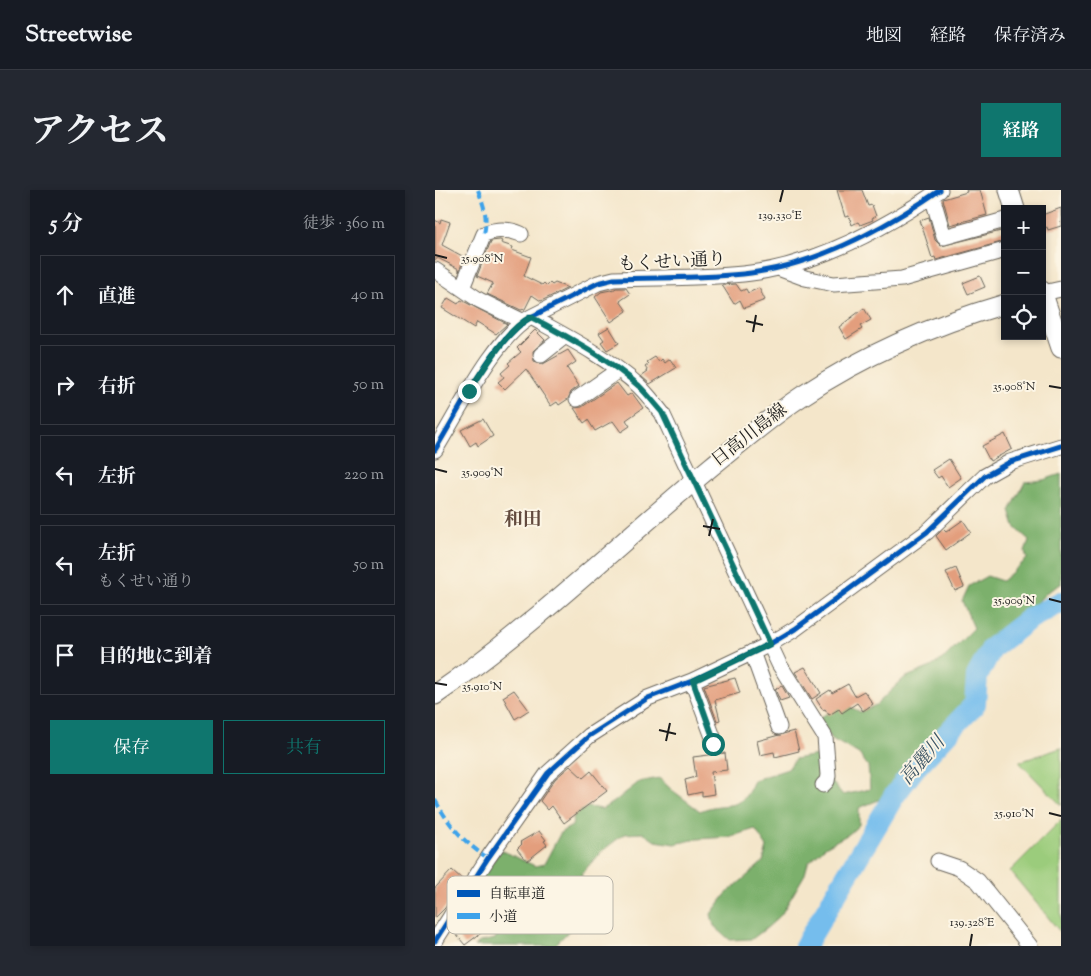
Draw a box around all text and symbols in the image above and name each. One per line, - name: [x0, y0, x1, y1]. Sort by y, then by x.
- text: Streetwise: [25, 18, 132, 52]
- text: 地図: [866, 24, 902, 50]
- text: 経路: [930, 24, 966, 50]
- text: 保存済み: [994, 24, 1066, 50]
- button: 経路: [981, 103, 1061, 157]
- text: アクセス: [30, 108, 169, 159]
- map controls: [1001, 205, 1046, 340]
- button: +: [1001, 205, 1046, 250]
- text: 139.330°E: [758, 207, 803, 225]
- text: 5 分: [50, 210, 83, 240]
- text: 徒歩 · 360 m: [303, 213, 385, 236]
- street label: もくせい通り: [617, 247, 727, 279]
- text: 35.908°N: [461, 250, 504, 268]
- button: −: [1001, 250, 1046, 295]
- icon: ahead: [51, 281, 79, 309]
- text: 直進: [98, 284, 136, 311]
- text: 40 m: [351, 284, 384, 307]
- button: locate: [1001, 295, 1046, 340]
- icon: right: [51, 371, 79, 399]
- text: 右折: [98, 374, 136, 401]
- text: 50 m: [353, 374, 384, 397]
- text: 35.908°N: [993, 378, 1036, 396]
- route end: [458, 380, 481, 403]
- street label: 日高川島線: [707, 398, 793, 474]
- icon: left: [51, 461, 79, 489]
- text: 左折: [98, 464, 136, 491]
- text: 220 m: [344, 464, 384, 487]
- text: 35.909°N: [461, 464, 504, 482]
- district label: 和田: [504, 507, 542, 534]
- text: 左折: [98, 541, 136, 568]
- icon: left: [51, 551, 79, 579]
- text: 50 m: [353, 554, 384, 577]
- text: もくせい通り: [98, 571, 194, 594]
- text: 35.909°N: [993, 592, 1036, 610]
- icon: arrive: [51, 641, 79, 669]
- text: 目的地に到着: [98, 644, 212, 671]
- text: 35.910°N: [462, 678, 503, 696]
- button: 保存: [50, 720, 213, 774]
- button: 共有: [223, 720, 385, 774]
- water label: 高麗川: [894, 729, 953, 791]
- route start: [702, 733, 725, 756]
- text: 35.910°N: [994, 805, 1035, 823]
- legend: [447, 876, 613, 934]
- text: 自転車道: [489, 885, 545, 905]
- text: 小道: [489, 908, 517, 928]
- text: 139.328°E: [950, 914, 995, 932]

